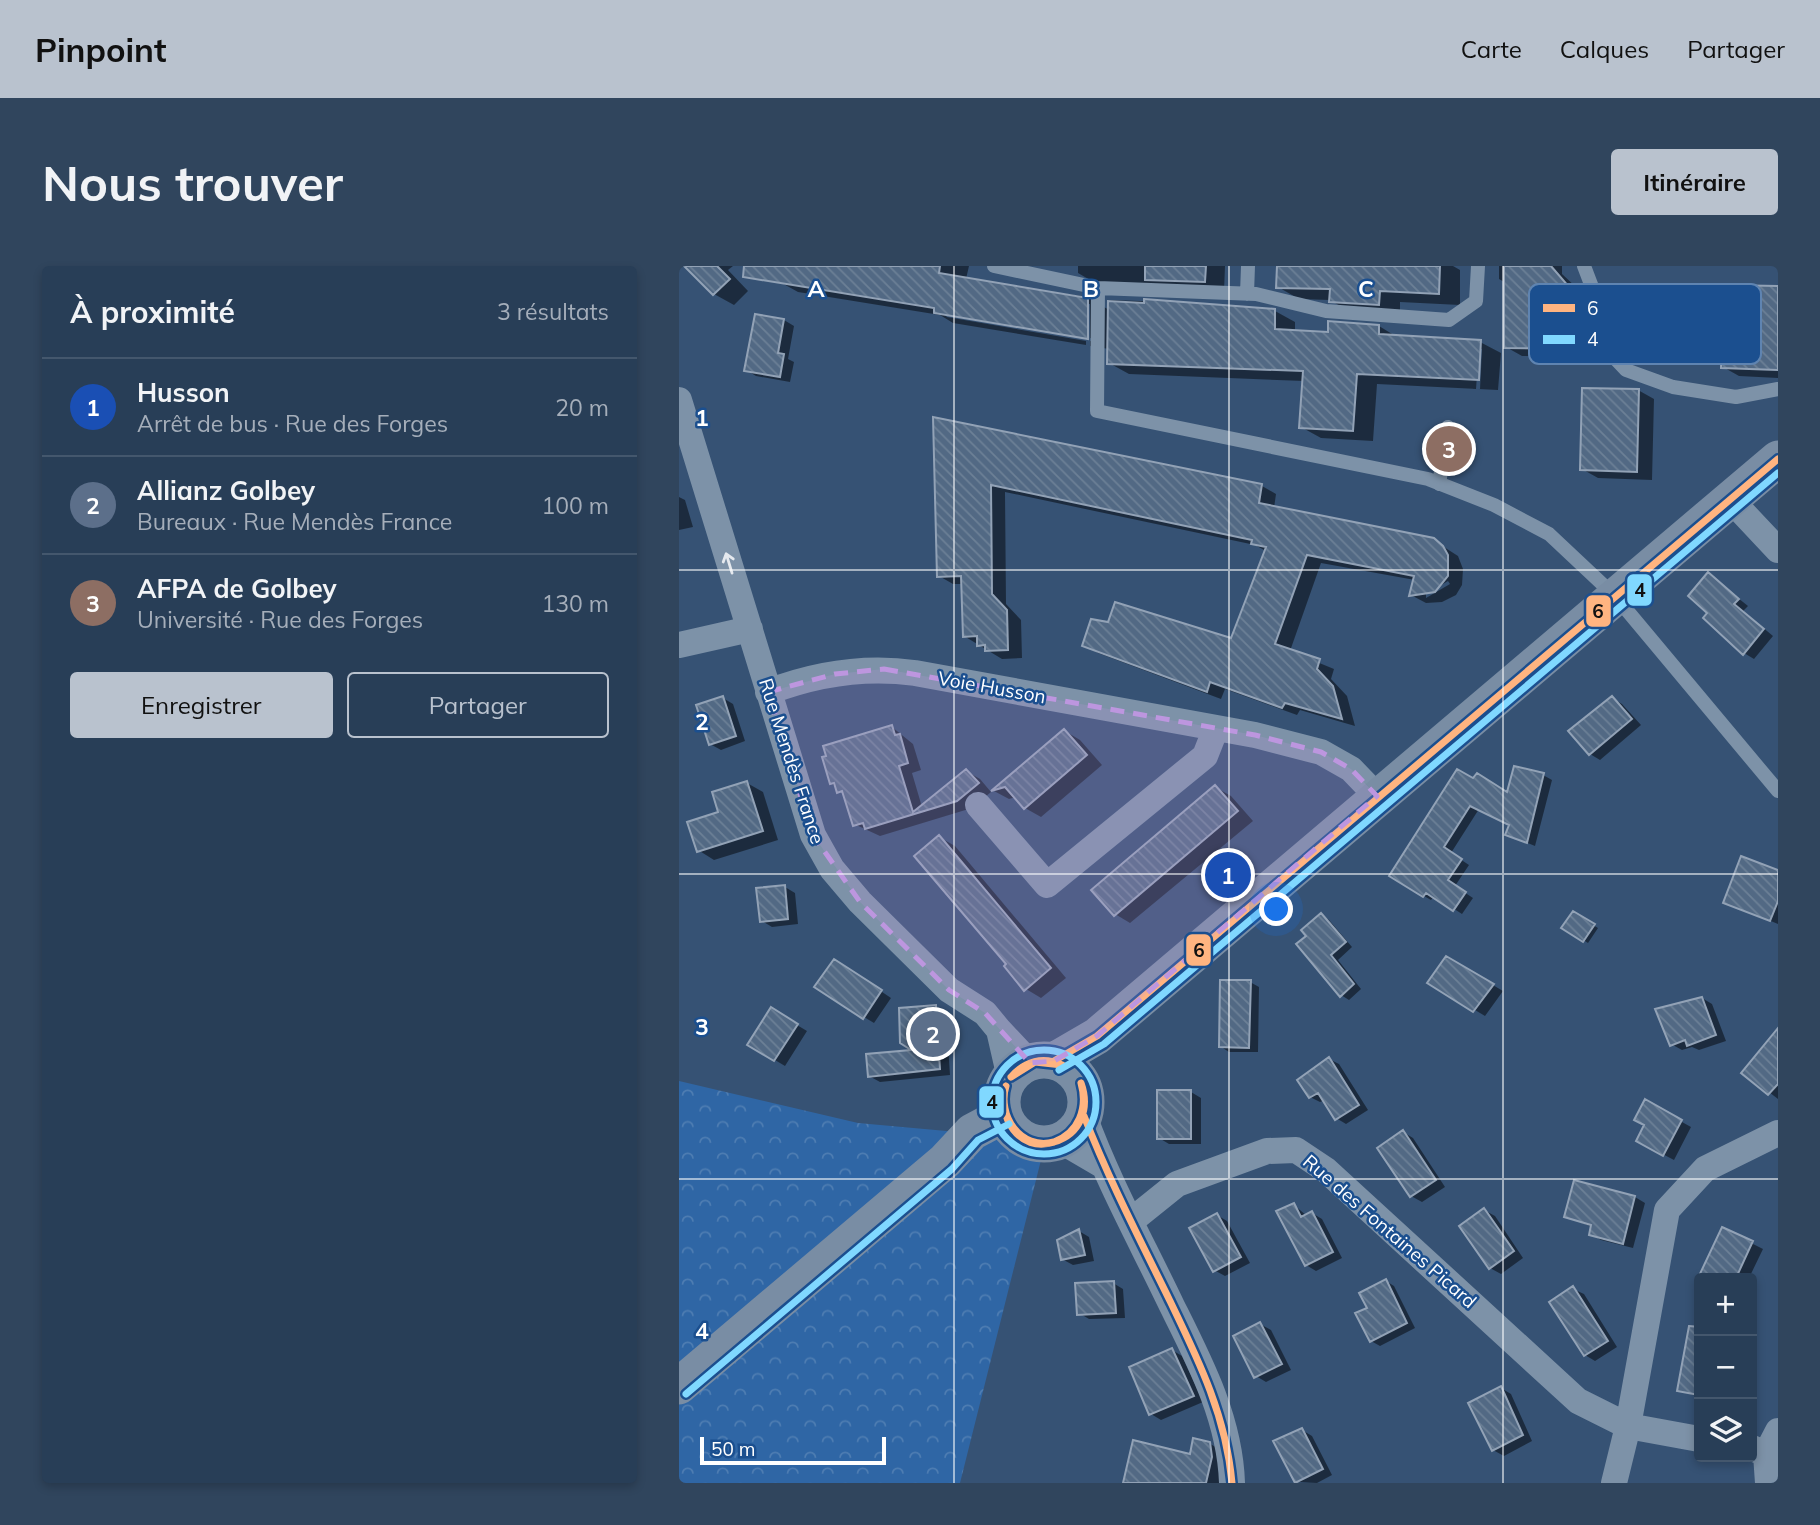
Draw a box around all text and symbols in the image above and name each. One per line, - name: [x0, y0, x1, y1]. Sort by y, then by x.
- text: Pinpoint: [35, 29, 167, 70]
- text: Carte: [1461, 34, 1522, 64]
- text: Calques: [1560, 34, 1649, 64]
- text: Partager: [1687, 34, 1785, 64]
- button: Itinéraire: [1611, 149, 1778, 215]
- text: Nous trouver: [42, 152, 343, 213]
- text: A: [807, 274, 825, 303]
- text: B: [1083, 274, 1099, 303]
- text: C: [1358, 274, 1374, 303]
- legend: [1529, 284, 1761, 364]
- text: À proximité: [70, 293, 235, 331]
- text: 6: [1587, 296, 1598, 320]
- text: 3 résultats: [497, 297, 609, 326]
- text: 4: [1587, 327, 1598, 351]
- text: Husson: [137, 376, 230, 409]
- text: 1: [86, 393, 100, 422]
- text: 20 m: [555, 393, 609, 422]
- text: 1: [695, 403, 709, 432]
- text: Arrêt de bus · Rue des Forges: [137, 409, 448, 438]
- pin: 3: [1426, 423, 1472, 475]
- text: Allianz Golbey: [137, 474, 315, 507]
- text: 2: [86, 491, 100, 520]
- text: 100 m: [541, 491, 609, 520]
- text: Bureaux · Rue Mendès France: [137, 507, 452, 536]
- one-way arrow: [722, 553, 735, 575]
- text: AFPA de Golbey: [137, 572, 337, 605]
- line badge: 4: [1626, 573, 1653, 607]
- text: 4: [1634, 578, 1646, 602]
- text: 3: [86, 589, 100, 618]
- text: 130 m: [541, 589, 609, 618]
- line badge: 6: [1585, 594, 1612, 628]
- text: 6: [1592, 599, 1604, 623]
- text: Université · Rue des Forges: [137, 605, 423, 634]
- street label: Voie Husson: [936, 666, 1048, 708]
- button: Enregistrer: [70, 672, 333, 738]
- button: Partager: [347, 672, 609, 738]
- street label: Rue Mendès France: [754, 675, 830, 847]
- text: 2: [695, 707, 709, 736]
- pin: 1: [1205, 849, 1251, 901]
- your location: [1259, 892, 1293, 926]
- line badge: 6: [1185, 933, 1212, 967]
- text: 6: [1193, 938, 1205, 962]
- pin: 2: [910, 1008, 956, 1060]
- text: 3: [695, 1012, 709, 1041]
- line badge: 4: [978, 1085, 1005, 1119]
- text: 4: [986, 1090, 998, 1114]
- street label: Rue des Fontaines Picard: [1298, 1149, 1482, 1313]
- map controls: [1694, 1273, 1757, 1462]
- button: +: [1694, 1273, 1757, 1336]
- text: 4: [695, 1316, 709, 1345]
- button: −: [1694, 1336, 1757, 1399]
- button: layers: [1694, 1399, 1757, 1462]
- scale bar: [700, 1434, 885, 1466]
- text: 50 m: [711, 1437, 755, 1461]

